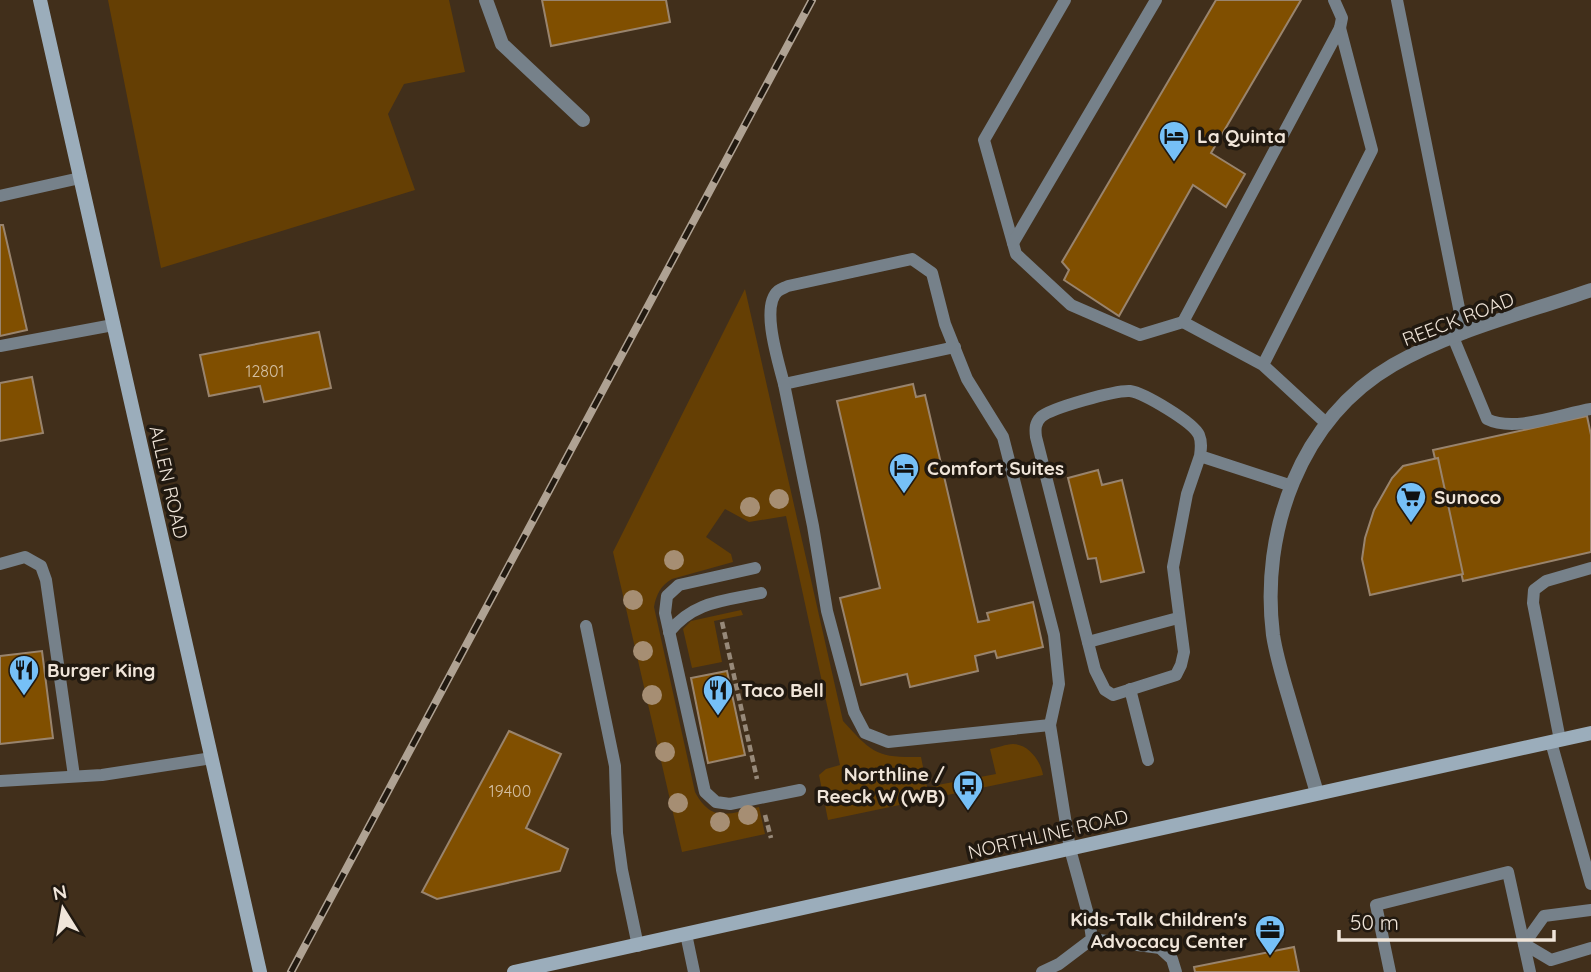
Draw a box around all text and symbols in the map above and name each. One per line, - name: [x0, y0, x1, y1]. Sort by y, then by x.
- hotel icon: La Quinta: [1157, 119, 1191, 163]
- place label: La Quinta: [1197, 124, 1286, 148]
- street label: REECK ROAD: [1399, 287, 1517, 351]
- house number: 12801: [246, 361, 284, 381]
- street label: ALLEN ROAD: [144, 423, 194, 541]
- hotel icon: Comfort Suites: [887, 451, 921, 495]
- place label: Comfort Suites: [927, 456, 1064, 480]
- supermarket icon: Sunoco: [1394, 480, 1428, 524]
- place label: Sunoco: [1434, 485, 1502, 509]
- restaurant icon: Burger King: [7, 653, 41, 697]
- place label: Burger King: [47, 658, 155, 682]
- restaurant icon: Taco Bell: [701, 673, 735, 717]
- place label: Taco Bell: [741, 678, 824, 702]
- place label: Northline / Reeck W (WB): [816, 762, 945, 808]
- bus stop icon: Northline / Reeck W (WB): [951, 768, 985, 812]
- house number: 19400: [489, 781, 531, 801]
- street label: NORTHLINE ROAD: [966, 804, 1130, 864]
- north arrow: [28, 874, 98, 944]
- text: N: [51, 879, 69, 905]
- scale bar: [1339, 898, 1554, 942]
- place label: Kids-Talk Children's Advocacy Center: [1070, 907, 1247, 953]
- text: 50 m: [1350, 909, 1399, 935]
- office icon: Kids-Talk Children's Advocacy Center: [1253, 913, 1287, 957]

